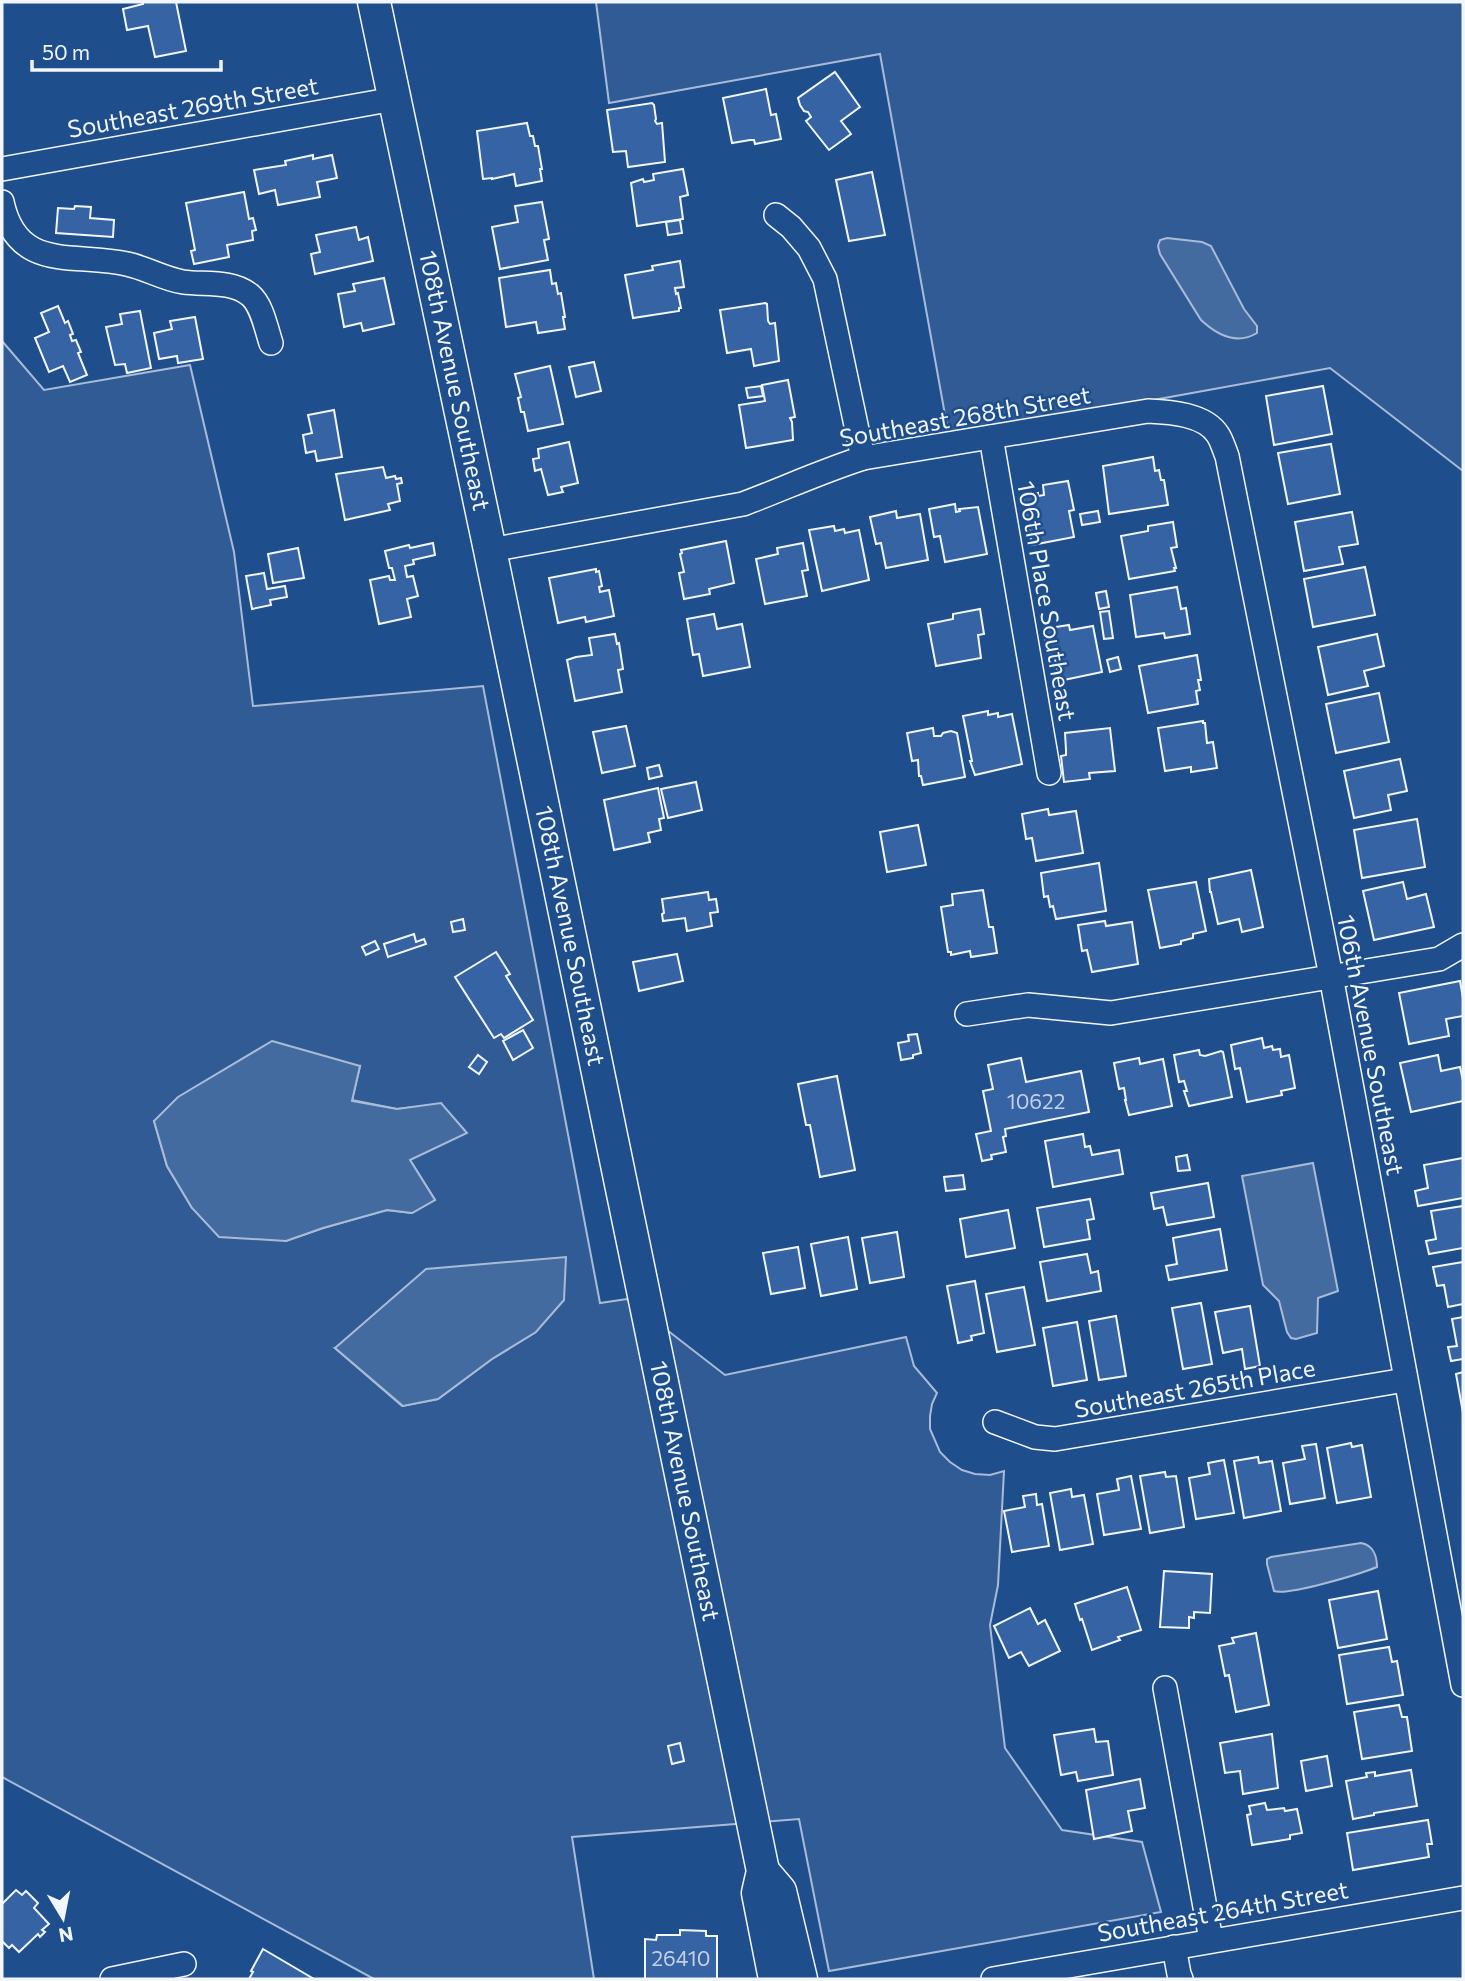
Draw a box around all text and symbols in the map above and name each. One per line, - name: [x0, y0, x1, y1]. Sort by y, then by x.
- scale bar: [32, 28, 220, 72]
- text: 50 m: [42, 39, 90, 64]
- street label: Southeast 269th Street: [65, 70, 320, 143]
- street label: 108th Avenue Southeast: [414, 248, 497, 513]
- street label: Southeast 268th Street: [837, 379, 1093, 452]
- street label: 106th Place Southeast: [1012, 479, 1083, 723]
- street label: 108th Avenue Southeast: [530, 803, 612, 1068]
- street label: 106th Avenue Southeast: [1332, 912, 1411, 1177]
- house number: 10622: [1007, 1088, 1065, 1113]
- street label: Southeast 265th Place: [1072, 1352, 1317, 1423]
- street label: 108th Avenue Southeast: [645, 1358, 727, 1623]
- street label: Southeast 264th Street: [1095, 1874, 1351, 1947]
- north arrow: [28, 1883, 98, 1953]
- text: N: [57, 1923, 75, 1948]
- house number: 26410: [652, 1945, 710, 1970]

